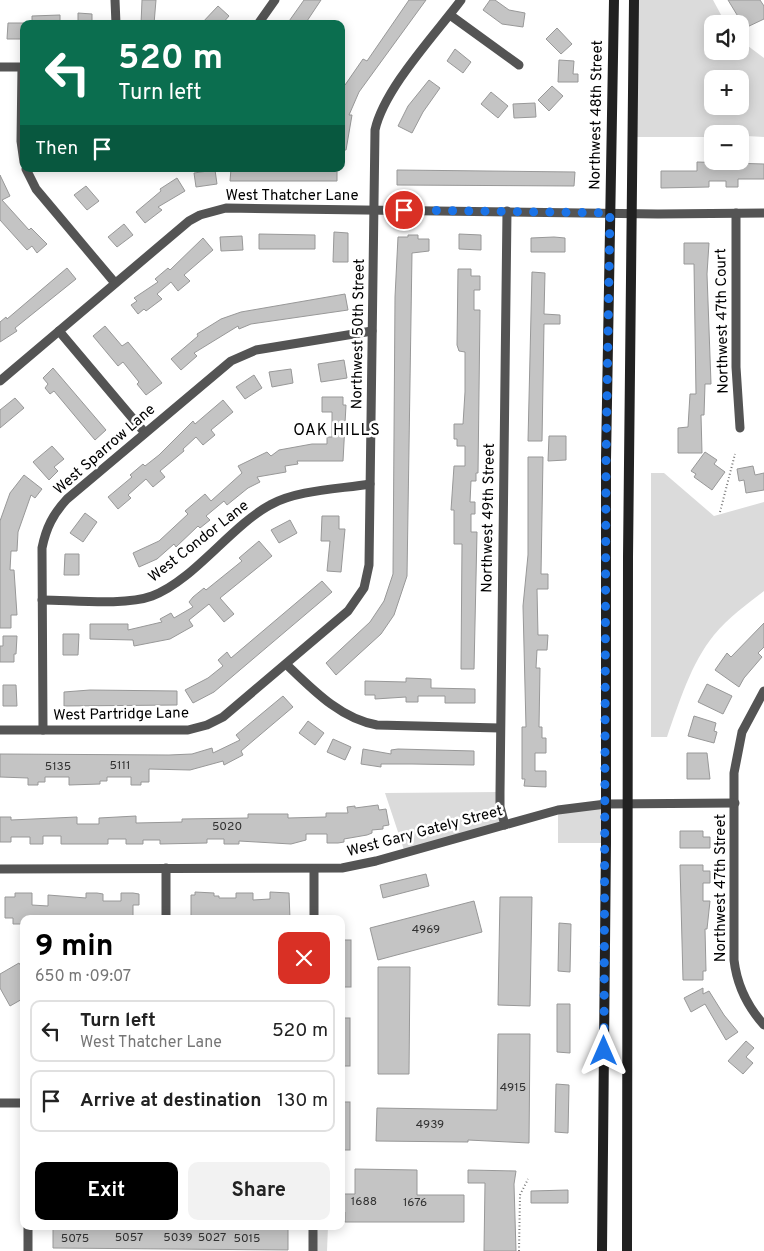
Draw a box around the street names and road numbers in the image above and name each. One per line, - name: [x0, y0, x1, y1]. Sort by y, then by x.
- street label: Northwest 48th Street: [586, 40, 608, 190]
- street label: West Thatcher Lane: [225, 187, 359, 206]
- street label: Northwest 47th Court: [712, 248, 734, 394]
- street label: Northwest 50th Street: [348, 258, 370, 410]
- street label: West Sparrow Lane: [50, 401, 160, 499]
- street label: Northwest 49th Street: [478, 443, 500, 593]
- street label: West Condor Lane: [145, 497, 253, 587]
- street label: West Partridge Lane: [53, 704, 189, 726]
- street label: West Gary Gately Street: [345, 802, 505, 862]
- street label: Northwest 47th Street: [712, 814, 731, 962]

